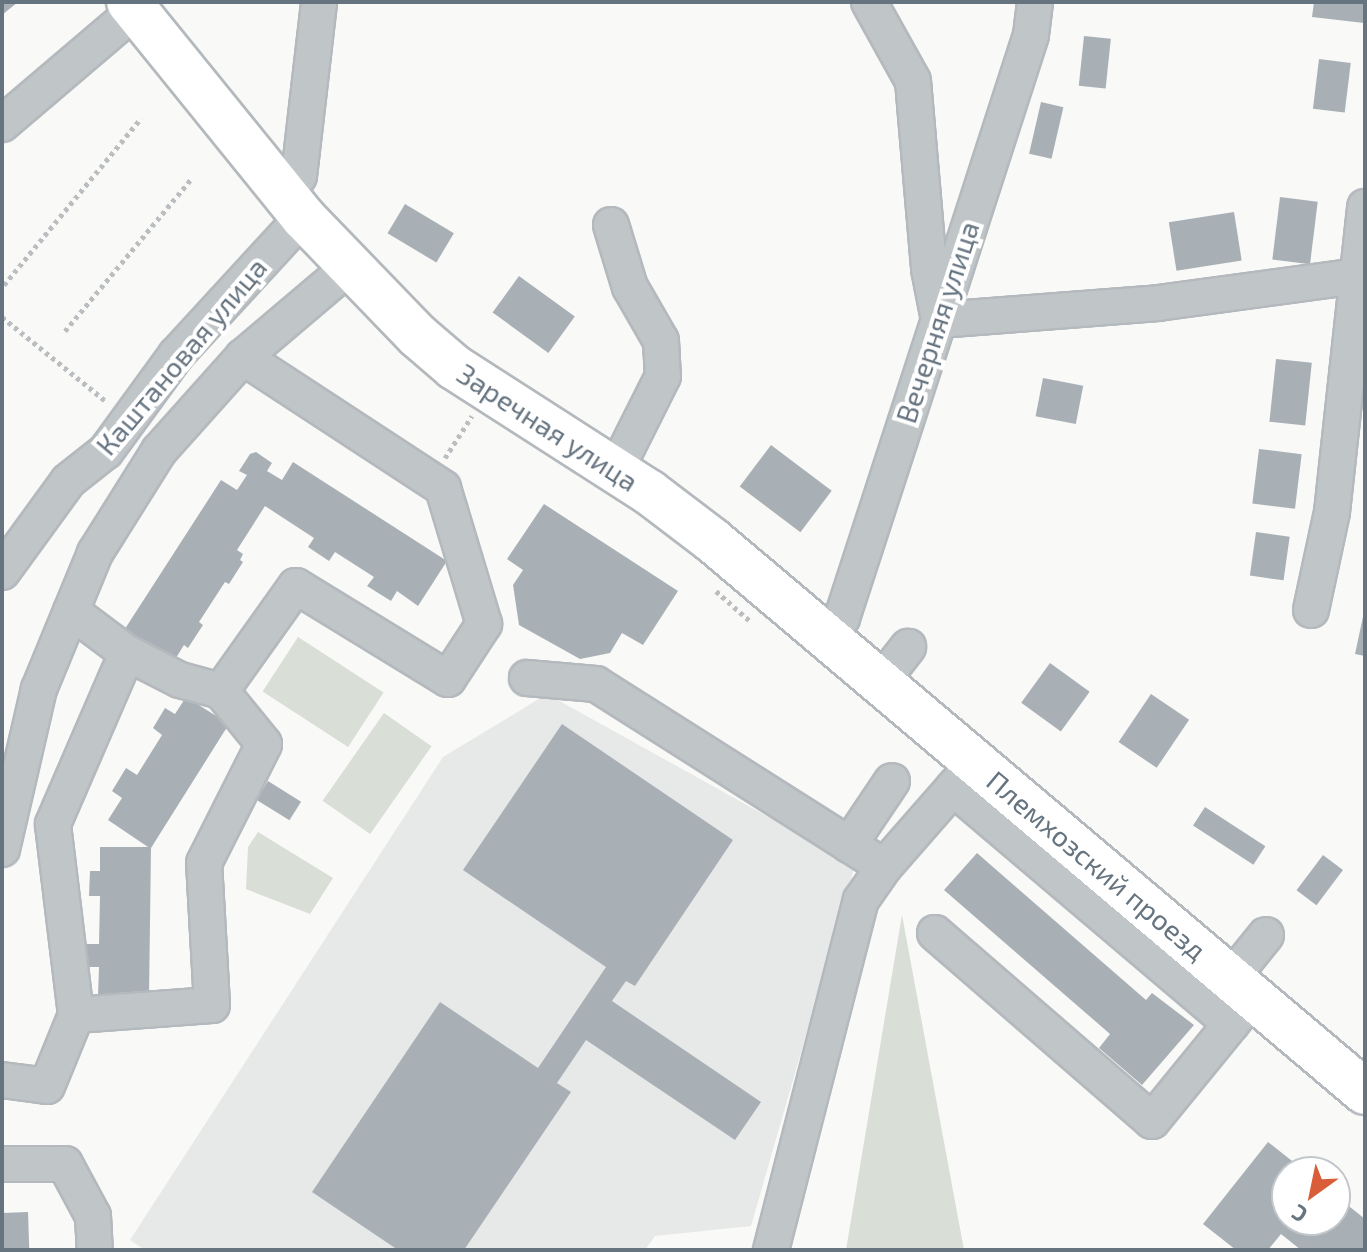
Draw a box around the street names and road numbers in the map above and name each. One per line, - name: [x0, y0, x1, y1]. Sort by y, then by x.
- street label: Вечерняя улица: [889, 217, 985, 427]
- street label: Каштановая улица: [89, 251, 273, 461]
- street label: Заречная улица: [451, 356, 645, 498]
- street label: Племхозский проезд: [980, 763, 1214, 967]

